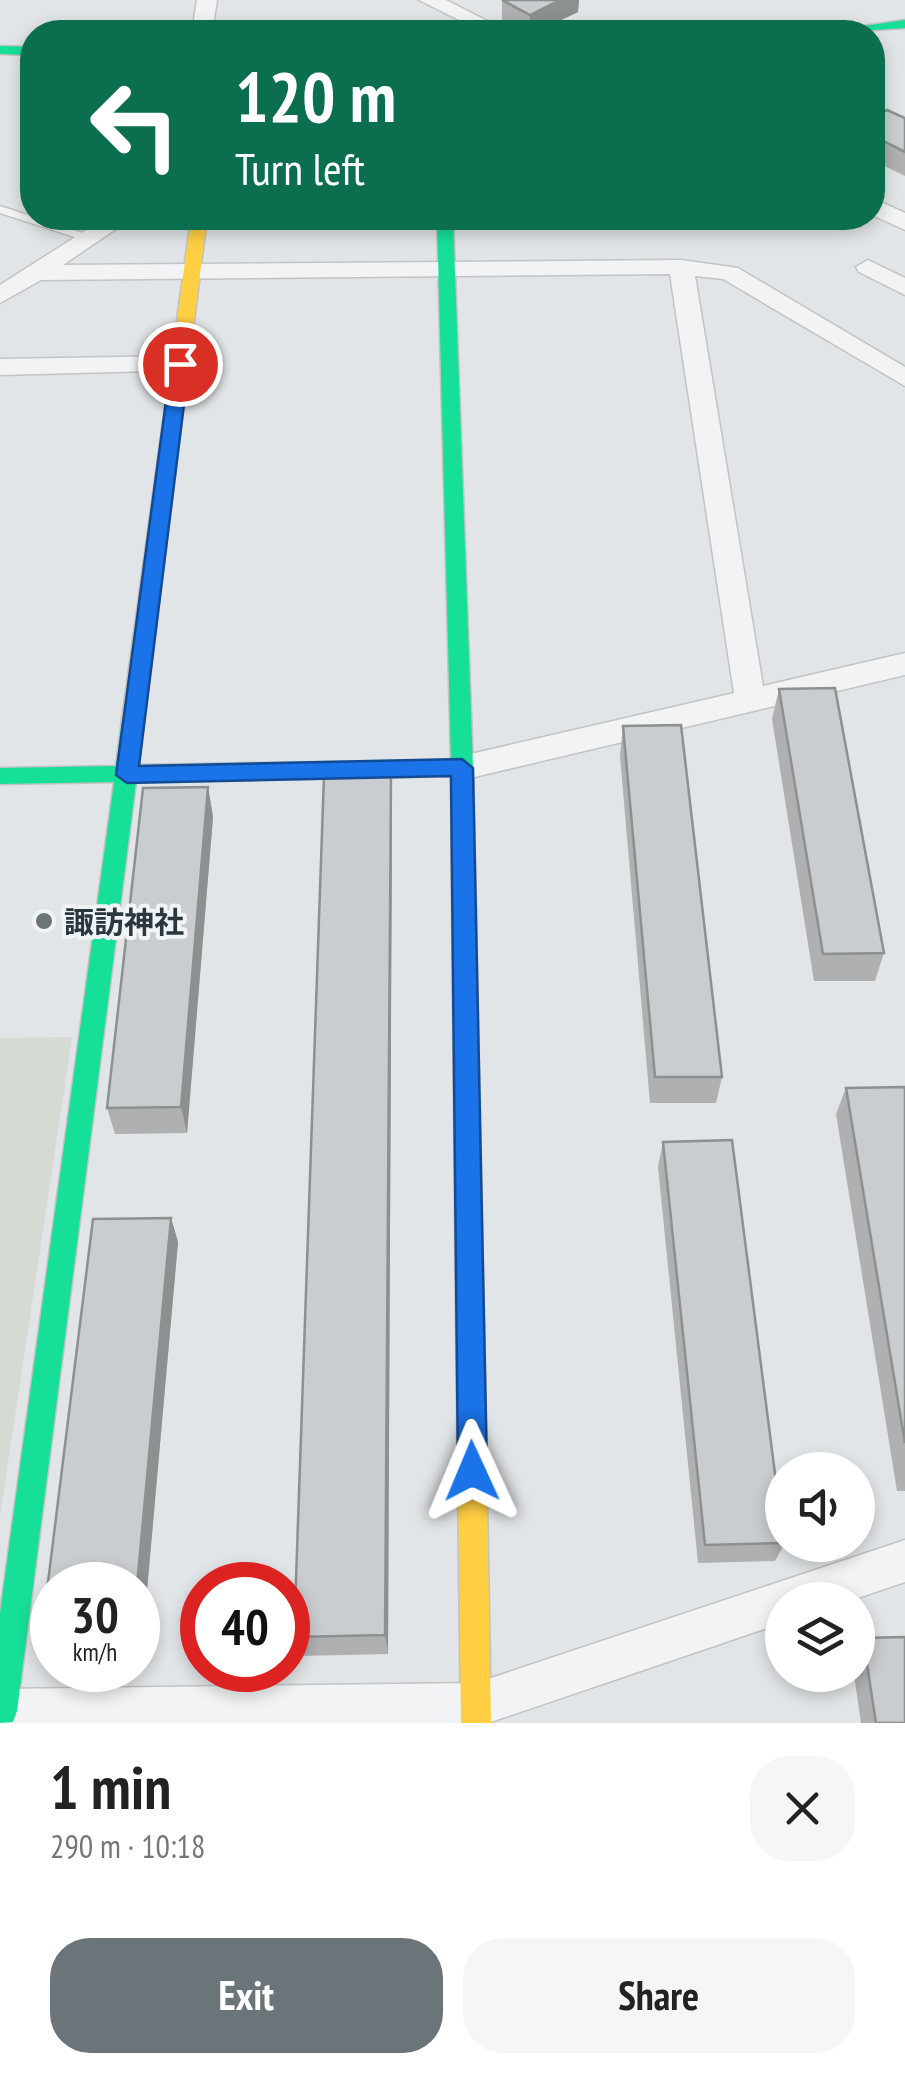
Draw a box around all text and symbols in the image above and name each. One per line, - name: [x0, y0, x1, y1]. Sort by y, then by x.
- text: 120 m: [235, 51, 396, 141]
- icon: left: [70, 60, 200, 190]
- text: Turn left: [235, 139, 365, 197]
- pin: [138, 322, 223, 407]
- icon: arrive: [153, 337, 208, 392]
- place label: 諏訪神社: [64, 902, 184, 941]
- marker: 諏訪神社: [33, 910, 55, 932]
- position arrow: [420, 1419, 524, 1523]
- map controls: [765, 1452, 875, 1692]
- button: sound: [765, 1452, 875, 1562]
- speed limit sign: 40: [180, 1562, 310, 1692]
- text: 30: [71, 1582, 119, 1647]
- button: layers: [765, 1582, 875, 1692]
- text: km/h: [73, 1636, 117, 1668]
- text: 1 min: [50, 1748, 171, 1826]
- button: close: [750, 1756, 855, 1861]
- text: 290 m · 10:18: [50, 1825, 205, 1867]
- button: Exit: [50, 1938, 443, 2053]
- button: Share: [463, 1938, 855, 2053]

